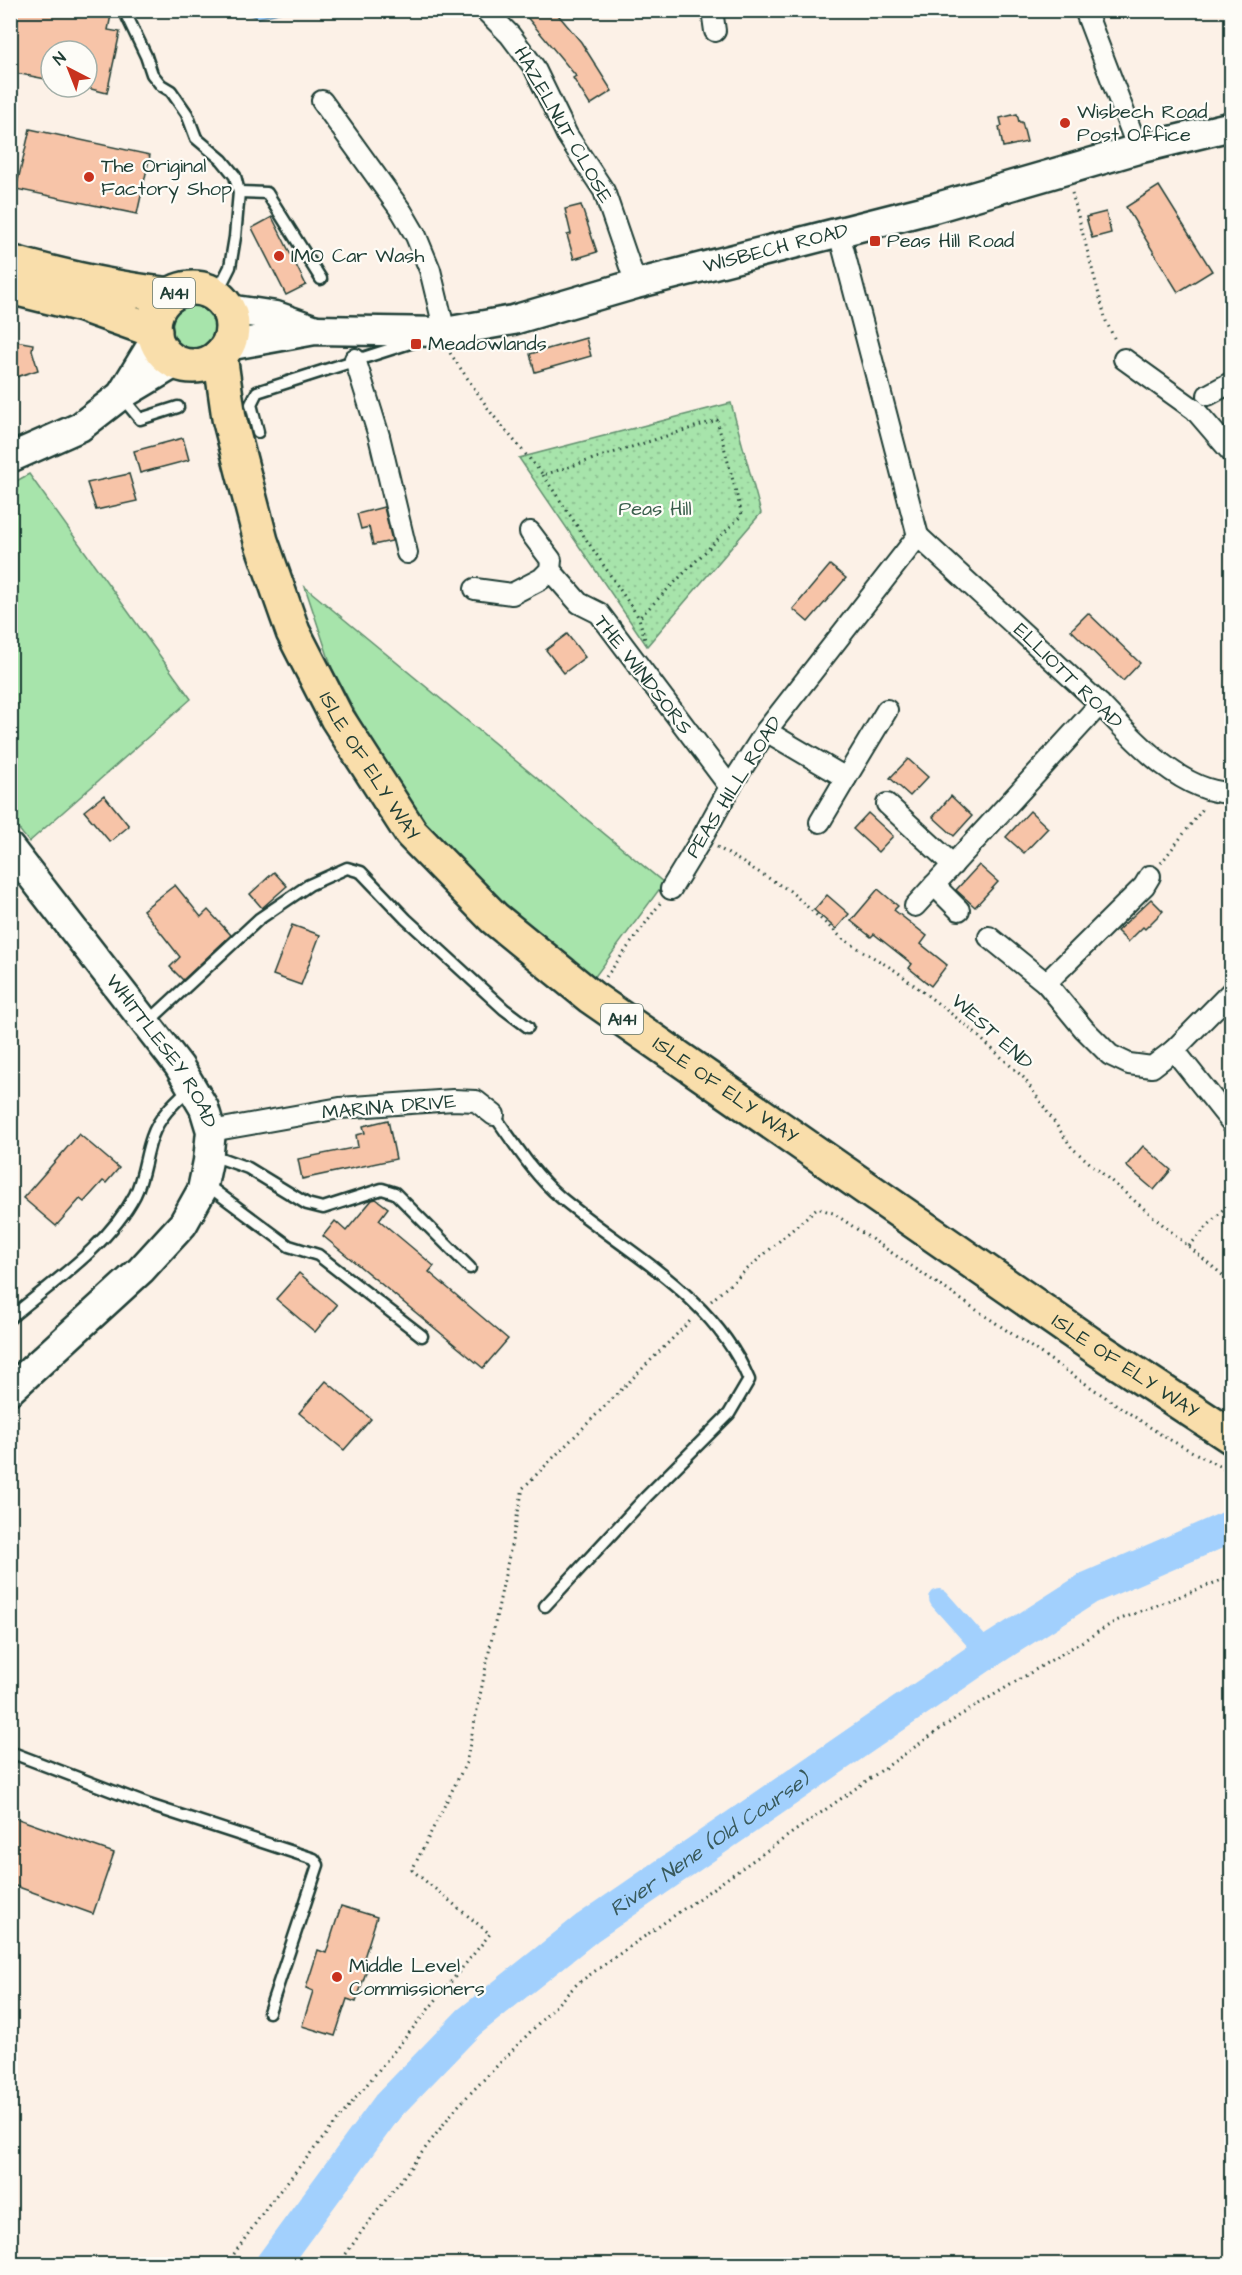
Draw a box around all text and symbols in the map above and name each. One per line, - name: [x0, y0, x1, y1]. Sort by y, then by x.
- north arrow: [39, 39, 99, 99]
- street label: HAZELNUT CLOSE: [507, 42, 619, 209]
- text: N: [49, 47, 71, 70]
- place label: Wisbech Road Post Office: [1077, 98, 1207, 149]
- marker: Wisbech Road Post Office: [1058, 116, 1072, 130]
- place label: The Original Factory Shop: [101, 152, 232, 204]
- marker: The Original Factory Shop: [82, 170, 96, 184]
- street label: WISBECH ROAD: [700, 216, 851, 280]
- place label: Peas Hill Road: [887, 227, 1014, 255]
- marker: Peas Hill Road: [868, 234, 882, 248]
- place label: IMO Car Wash: [291, 242, 424, 270]
- marker: IMO Car Wash: [272, 249, 286, 263]
- road number: A141: [153, 278, 195, 308]
- place label: Meadowlands: [428, 330, 547, 358]
- marker: Meadowlands: [409, 337, 423, 351]
- park label: Peas Hill: [618, 495, 692, 523]
- street label: THE WINDSORS: [587, 609, 699, 741]
- street label: ELLIOTT ROAD: [1007, 616, 1129, 736]
- street label: ISLE OF ELY WAY: [312, 687, 426, 848]
- street label: PEAS HILL ROAD: [679, 711, 789, 863]
- street label: WHITTLESEY ROAD: [99, 968, 223, 1131]
- street label: WEST END: [945, 988, 1039, 1076]
- road number: A141: [601, 1004, 643, 1034]
- street label: ISLE OF ELY WAY: [647, 1030, 804, 1151]
- street label: MARINA DRIVE: [321, 1087, 457, 1127]
- street label: ISLE OF ELY WAY: [1046, 1307, 1205, 1426]
- water label: River Nene (Old Course): [604, 1764, 817, 1923]
- place label: Middle Level Commissioners: [349, 1952, 485, 2003]
- marker: Middle Level Commissioners: [330, 1970, 344, 1984]

